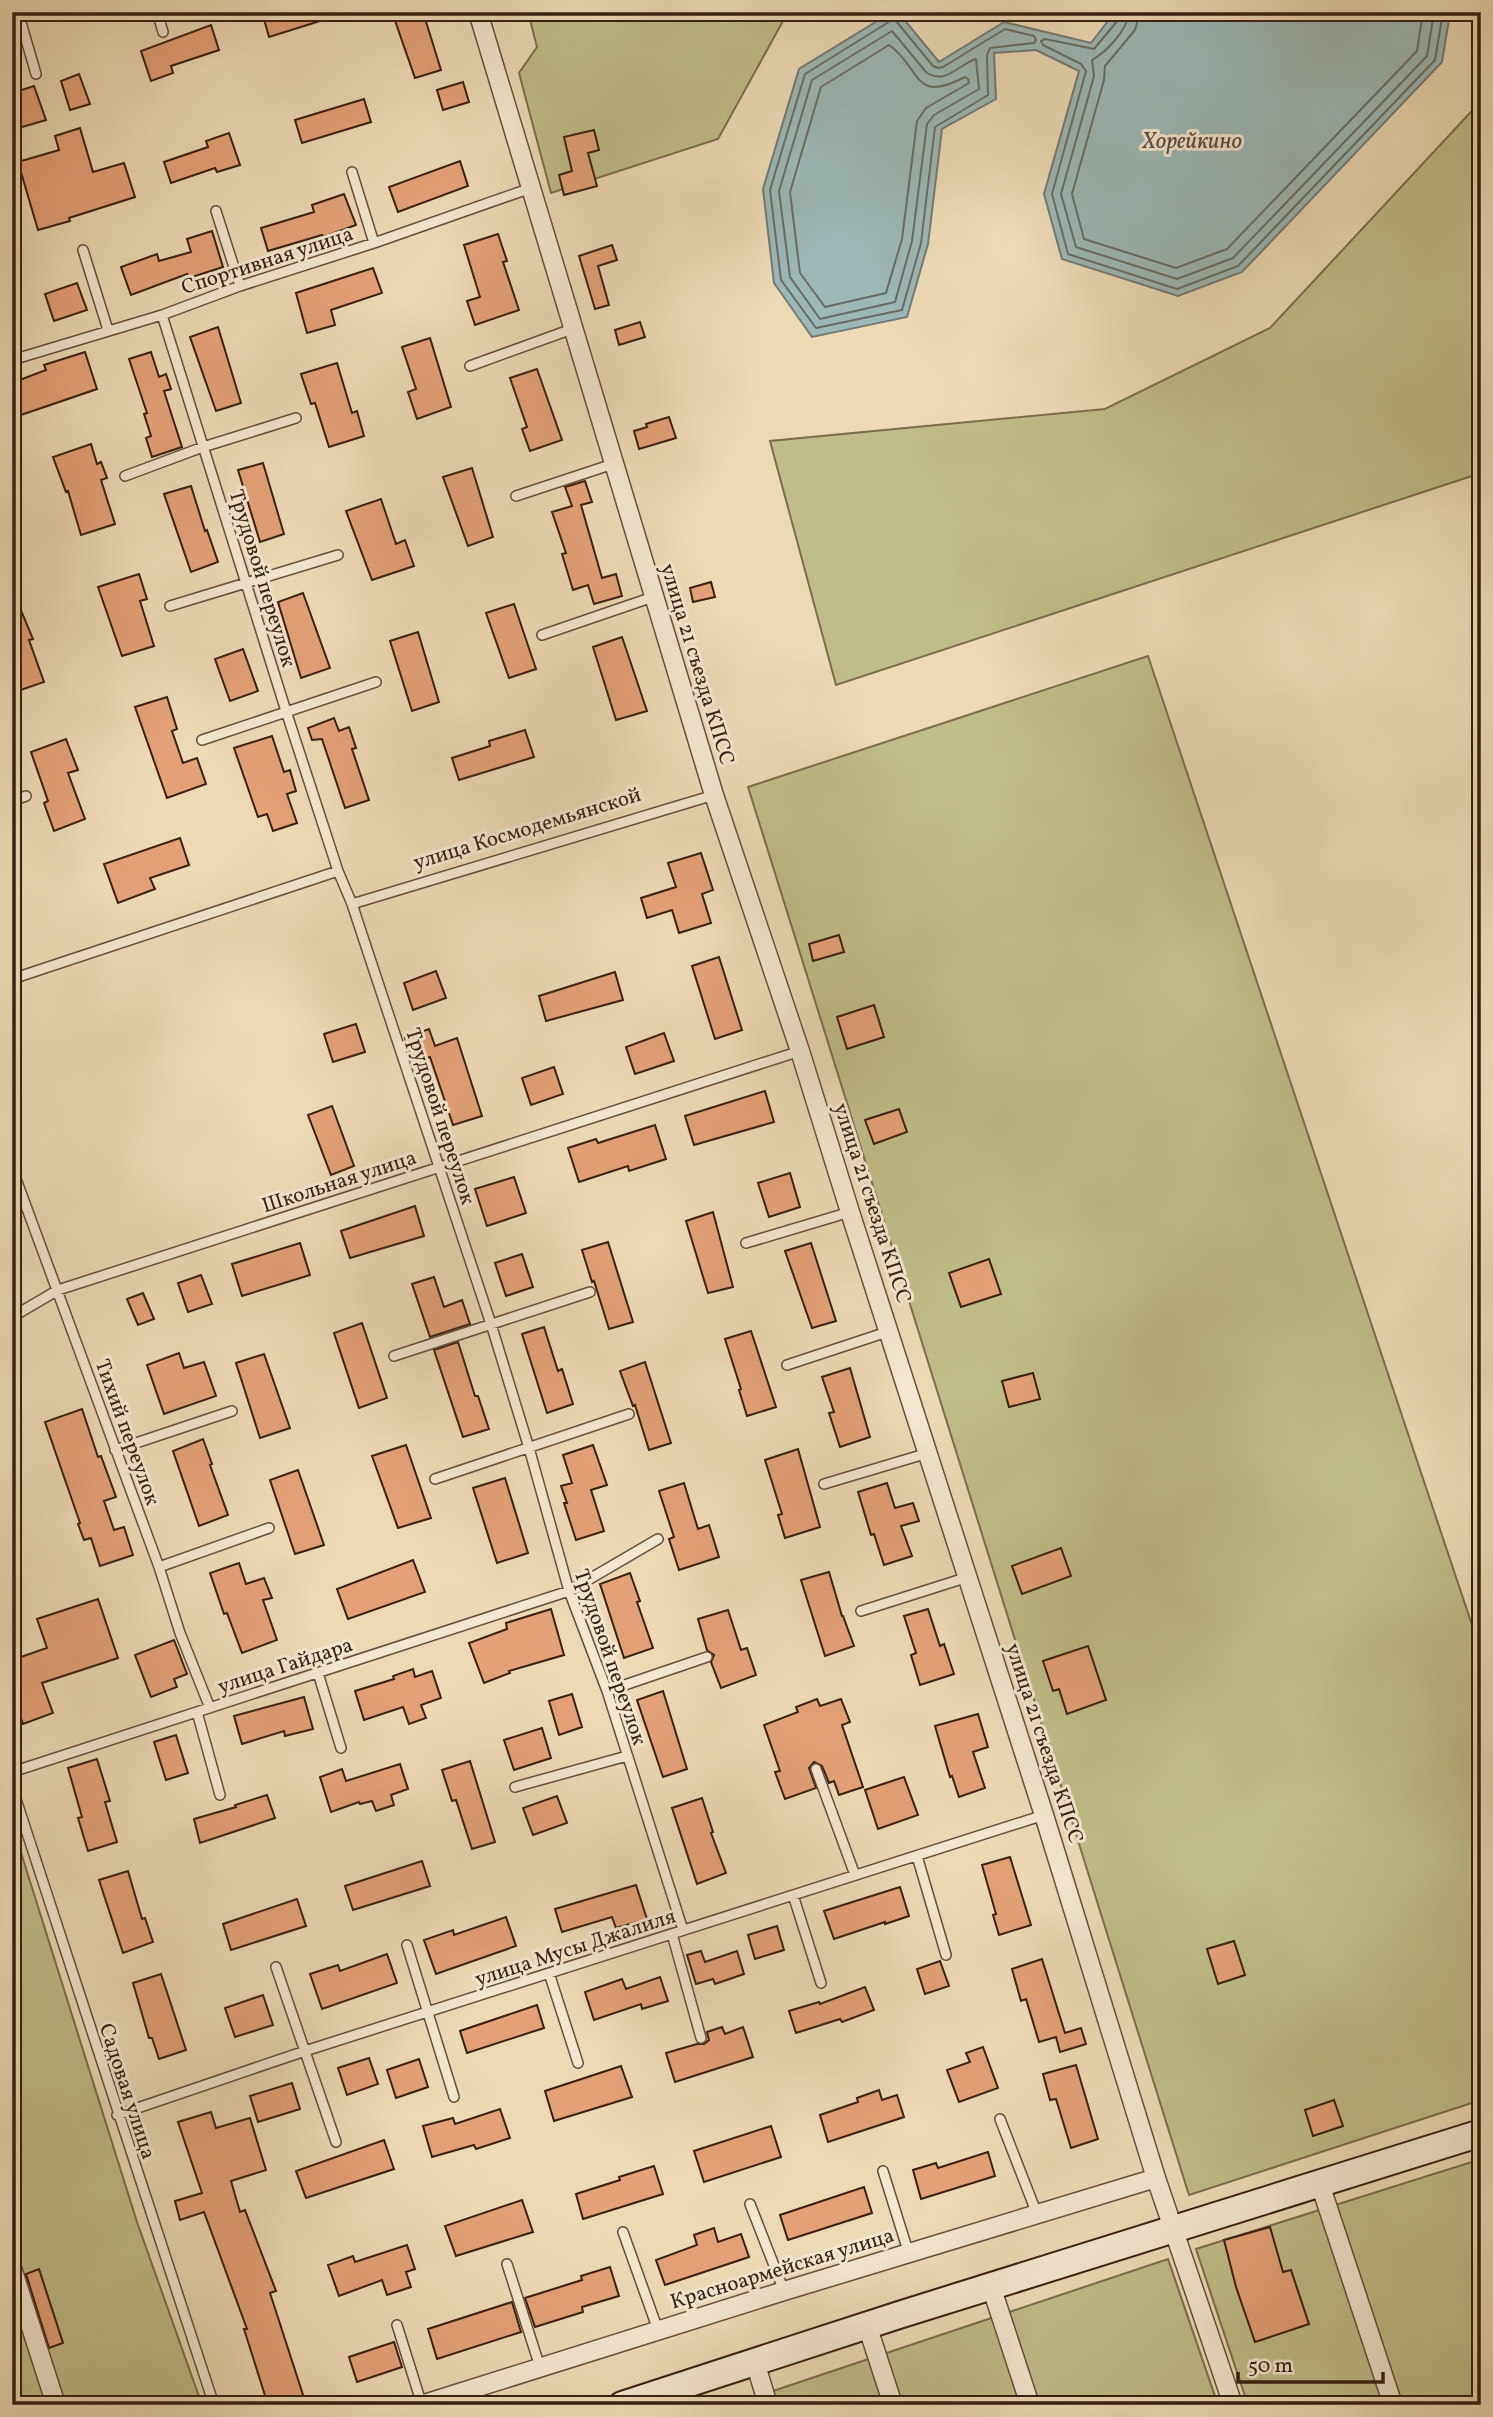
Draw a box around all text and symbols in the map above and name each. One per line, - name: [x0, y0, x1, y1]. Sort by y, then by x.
- water label: Хорейкино: [1141, 126, 1243, 158]
- street label: Спортивная улица: [178, 220, 357, 303]
- street label: Трудовой переулок: [221, 486, 302, 671]
- street label: улица 21 съезда КПСС: [652, 560, 741, 769]
- street label: улица Космодемьянской: [410, 781, 645, 878]
- street label: Трудовой переулок: [397, 1024, 482, 1209]
- street label: улица 21 съезда КПСС: [825, 1100, 918, 1307]
- street label: Школьная улица: [258, 1144, 421, 1221]
- street label: Тихий переулок: [87, 1355, 166, 1510]
- street label: Трудовой переулок: [566, 1566, 653, 1749]
- street label: улица Гайдара: [214, 1631, 357, 1702]
- street label: улица 21 съезда КПСС: [997, 1640, 1090, 1847]
- street label: улица Мусы Джалиля: [471, 1902, 680, 1995]
- street label: Садовая улица: [91, 2020, 162, 2163]
- street label: Красноармейская улица: [667, 2222, 898, 2317]
- scale bar: [1238, 2340, 1383, 2384]
- text: 50 m: [1248, 2352, 1293, 2381]

